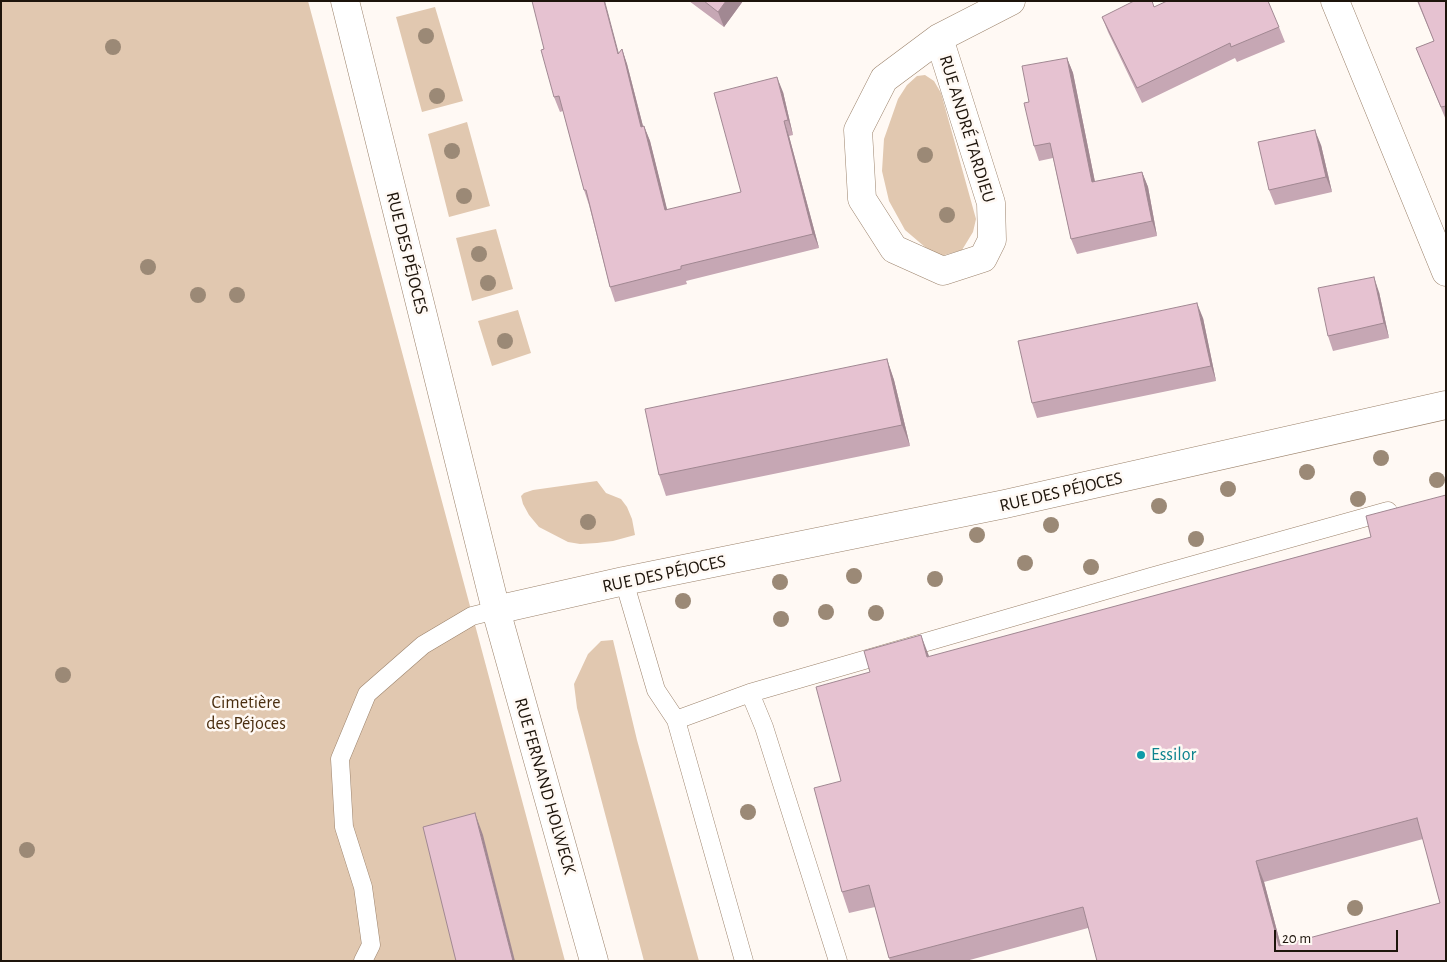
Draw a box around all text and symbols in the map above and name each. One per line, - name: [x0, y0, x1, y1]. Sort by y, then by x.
- street label: RUE ANDRÉ TARDIEU: [934, 53, 1000, 205]
- street label: RUE DES PÉJOCES: [381, 189, 433, 317]
- street label: RUE DES PÉJOCES: [997, 467, 1125, 517]
- street label: RUE DES PÉJOCES: [600, 550, 728, 598]
- park label: Cimetière des Péjoces: [206, 692, 286, 734]
- street label: RUE FERNAND HOLWECK: [509, 695, 581, 877]
- place label: Essilor: [1151, 744, 1196, 766]
- marker: Essilor: [1135, 749, 1147, 761]
- scale bar: [1277, 920, 1401, 952]
- text: 20 m: [1282, 931, 1311, 946]

